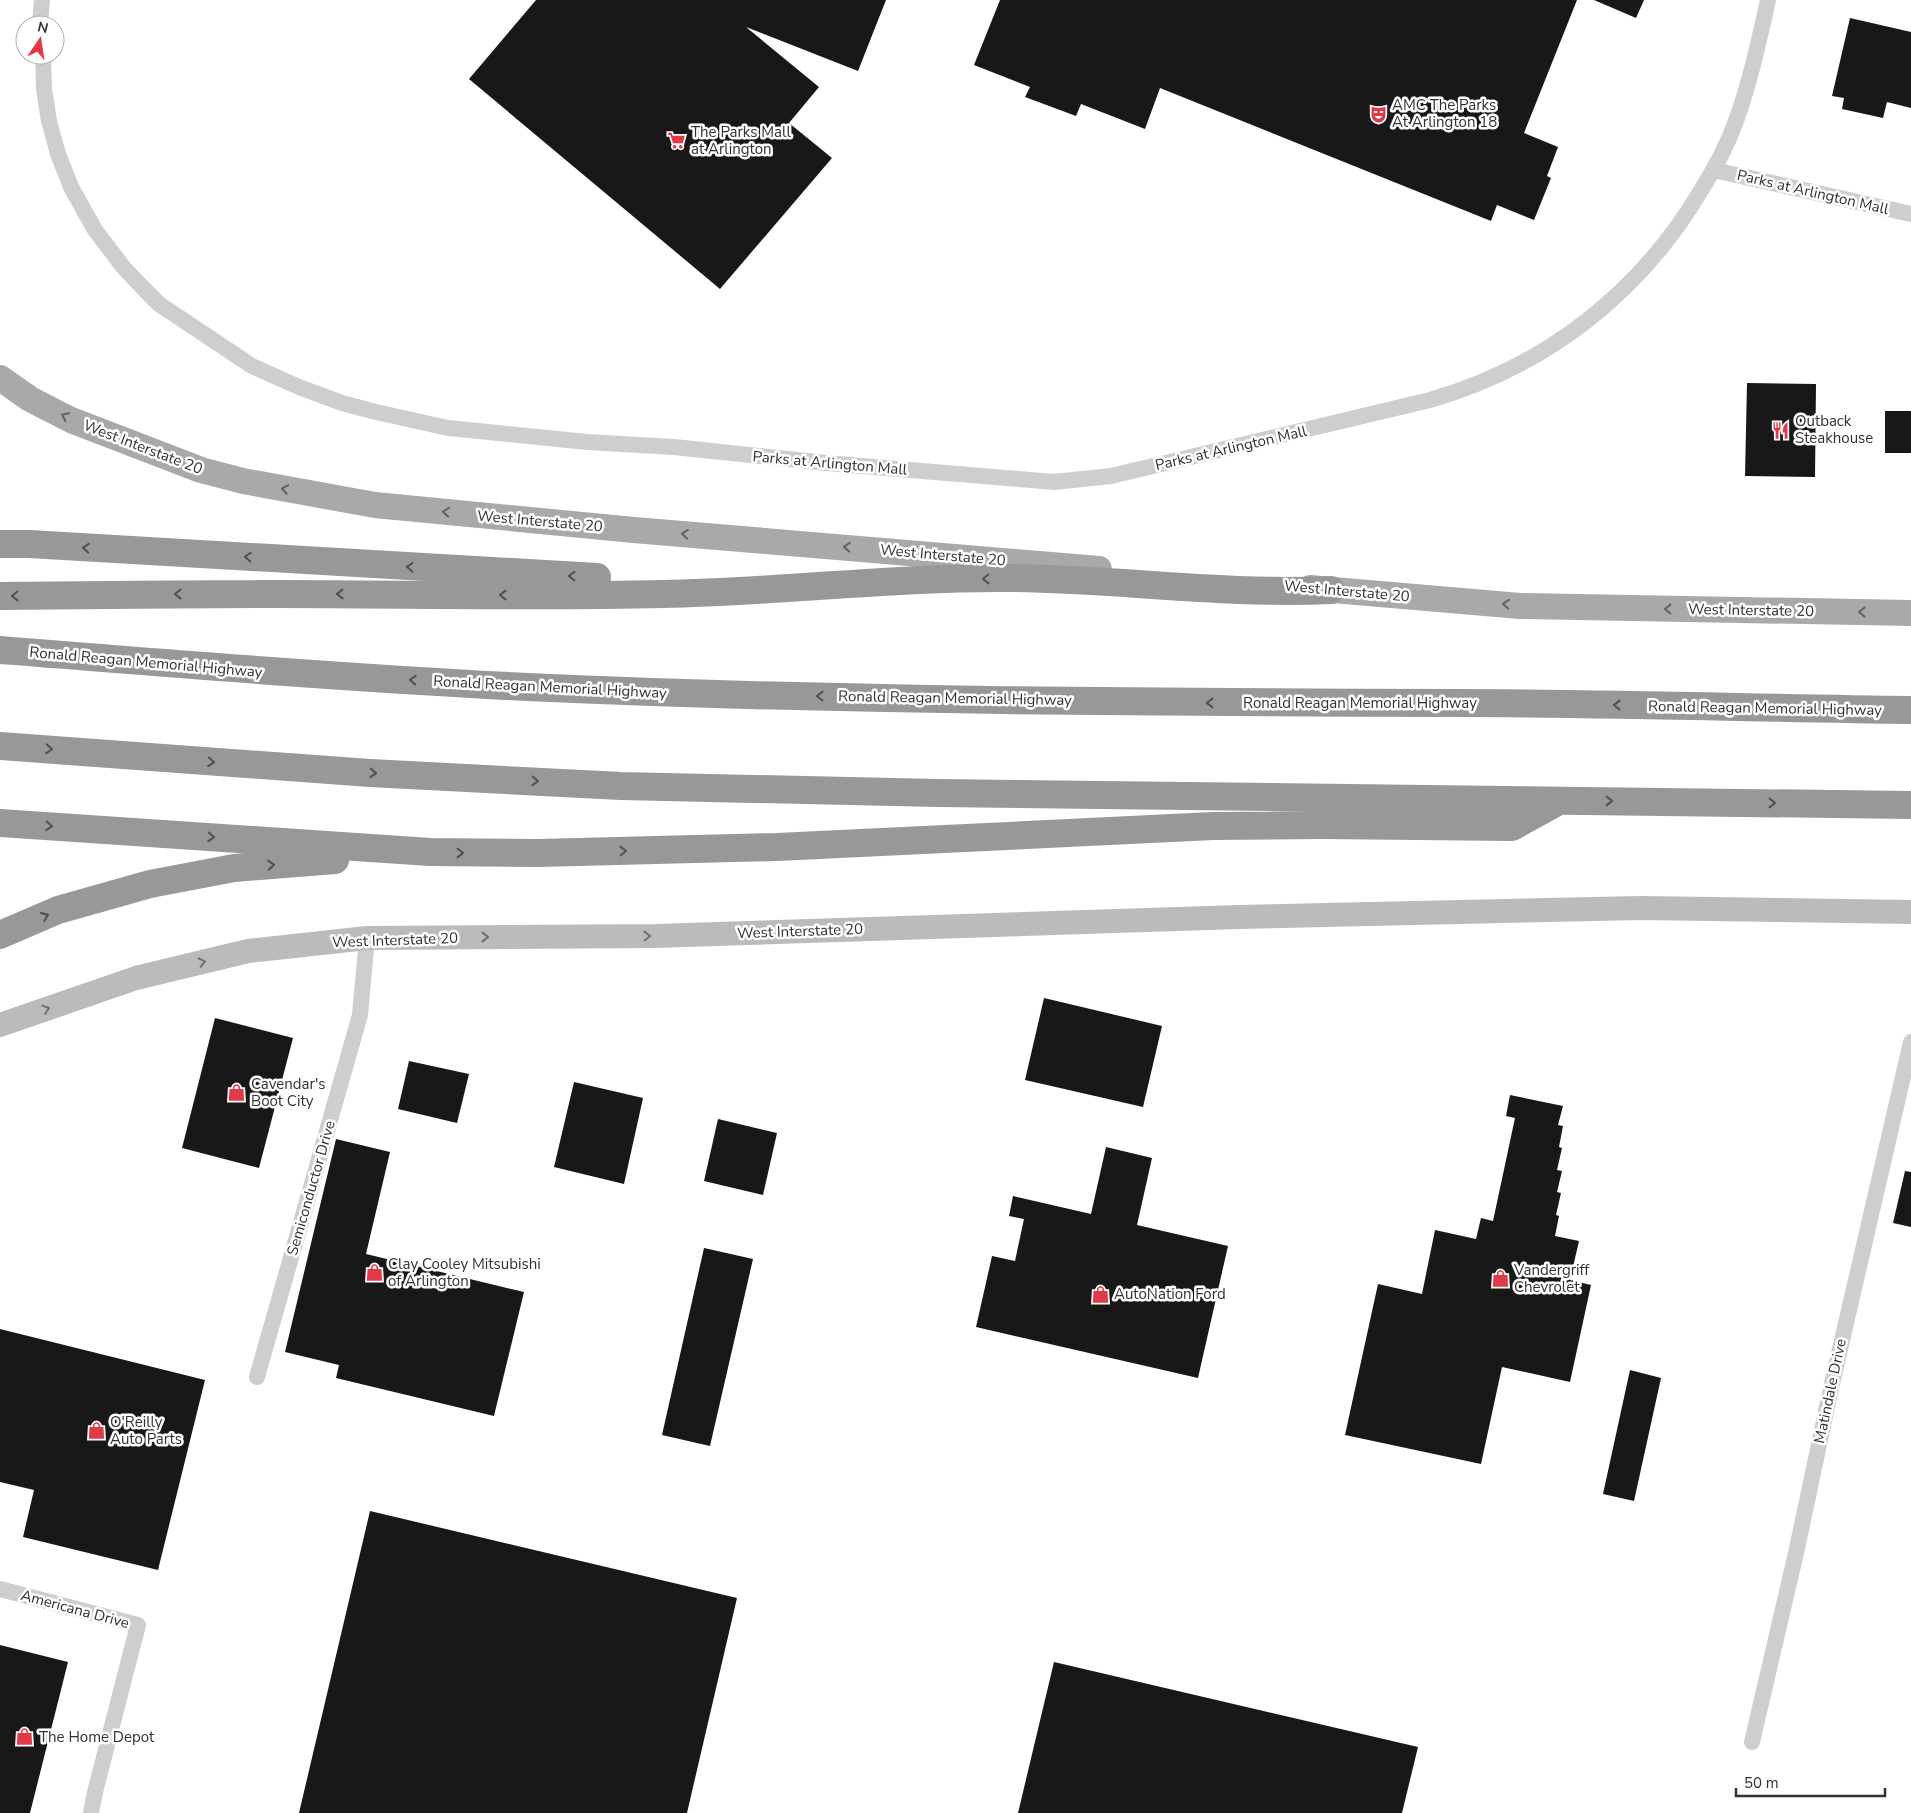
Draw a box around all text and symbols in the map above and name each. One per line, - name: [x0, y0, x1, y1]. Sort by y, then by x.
- north arrow: [15, 15, 65, 65]
- text: N: [36, 17, 50, 38]
- place label: AMC The Parks At Arlington 18: [1392, 95, 1497, 132]
- theatre icon: AMC The Parks At Arlington 18: [1368, 104, 1388, 124]
- place label: The Parks Mall at Arlington: [691, 122, 791, 159]
- supermarket icon: The Parks Mall at Arlington: [667, 131, 687, 151]
- street label: Parks at Arlington Mall: [1735, 165, 1891, 219]
- place label: Outback Steakhouse: [1795, 411, 1873, 448]
- one-way arrow: [61, 412, 70, 422]
- street label: West Interstate 20: [81, 415, 205, 479]
- restaurant icon: Outback Steakhouse: [1771, 420, 1791, 440]
- street label: Parks at Arlington Mall: [1153, 421, 1309, 475]
- street label: Parks at Arlington Mall: [752, 446, 909, 480]
- one-way arrow: [281, 484, 289, 494]
- street label: West Interstate 20: [476, 506, 604, 536]
- one-way arrow: [441, 507, 449, 518]
- one-way arrow: [681, 529, 689, 540]
- street label: West Interstate 20: [879, 540, 1007, 570]
- one-way arrow: [81, 542, 89, 553]
- one-way arrow: [843, 542, 851, 553]
- one-way arrow: [244, 552, 252, 563]
- one-way arrow: [406, 561, 414, 572]
- one-way arrow: [568, 571, 576, 582]
- one-way arrow: [981, 573, 989, 584]
- street label: West Interstate 20: [1283, 576, 1411, 606]
- one-way arrow: [173, 589, 181, 599]
- one-way arrow: [336, 589, 344, 599]
- one-way arrow: [498, 590, 506, 600]
- one-way arrow: [11, 591, 18, 601]
- one-way arrow: [1501, 599, 1509, 610]
- street label: West Interstate 20: [1688, 599, 1814, 621]
- one-way arrow: [1664, 604, 1672, 614]
- one-way arrow: [1858, 607, 1866, 618]
- street label: Ronald Reagan Memorial Highway: [29, 642, 264, 682]
- street label: Ronald Reagan Memorial Highway: [433, 671, 668, 703]
- one-way arrow: [408, 675, 416, 686]
- street label: Ronald Reagan Memorial Highway: [838, 686, 1072, 710]
- one-way arrow: [816, 691, 824, 701]
- street label: Ronald Reagan Memorial Highway: [1243, 693, 1477, 713]
- street label: Ronald Reagan Memorial Highway: [1648, 696, 1882, 720]
- one-way arrow: [1206, 697, 1214, 708]
- one-way arrow: [1613, 700, 1621, 711]
- one-way arrow: [45, 744, 53, 755]
- one-way arrow: [207, 756, 215, 767]
- one-way arrow: [369, 768, 377, 779]
- one-way arrow: [531, 776, 539, 787]
- one-way arrow: [1606, 796, 1613, 806]
- one-way arrow: [1768, 798, 1776, 808]
- one-way arrow: [45, 820, 53, 831]
- one-way arrow: [207, 832, 215, 843]
- one-way arrow: [619, 846, 627, 856]
- one-way arrow: [456, 847, 464, 858]
- one-way arrow: [267, 859, 275, 870]
- one-way arrow: [40, 911, 49, 922]
- street label: West Interstate 20: [737, 919, 863, 943]
- street label: West Interstate 20: [332, 928, 458, 952]
- one-way arrow: [644, 931, 651, 941]
- one-way arrow: [481, 932, 489, 943]
- one-way arrow: [197, 957, 206, 968]
- one-way arrow: [41, 1004, 50, 1014]
- place label: Cavendar's Boot City: [251, 1074, 325, 1111]
- shop icon: Cavendar's Boot City: [227, 1083, 247, 1103]
- street label: Semiconductor Drive: [282, 1118, 340, 1258]
- place label: Clay Cooley Mitsubishi of Arlington: [388, 1254, 541, 1291]
- place label: Vandergriff Chevrolet: [1513, 1260, 1590, 1297]
- shop icon: Clay Cooley Mitsubishi of Arlington: [364, 1263, 384, 1283]
- shop icon: Vandergriff Chevrolet: [1490, 1269, 1510, 1289]
- shop icon: AutoNation Ford: [1090, 1284, 1110, 1304]
- place label: AutoNation Ford: [1114, 1284, 1226, 1304]
- street label: Matindale Drive: [1809, 1337, 1851, 1445]
- place label: O'Reilly Auto Parts: [110, 1412, 182, 1449]
- shop icon: O'Reilly Auto Parts: [86, 1421, 106, 1441]
- street label: Americana Drive: [19, 1585, 131, 1633]
- shop icon: The Home Depot: [15, 1727, 35, 1747]
- place label: The Home Depot: [39, 1727, 155, 1747]
- scale bar: [1736, 1766, 1885, 1798]
- text: 50 m: [1744, 1773, 1779, 1793]

